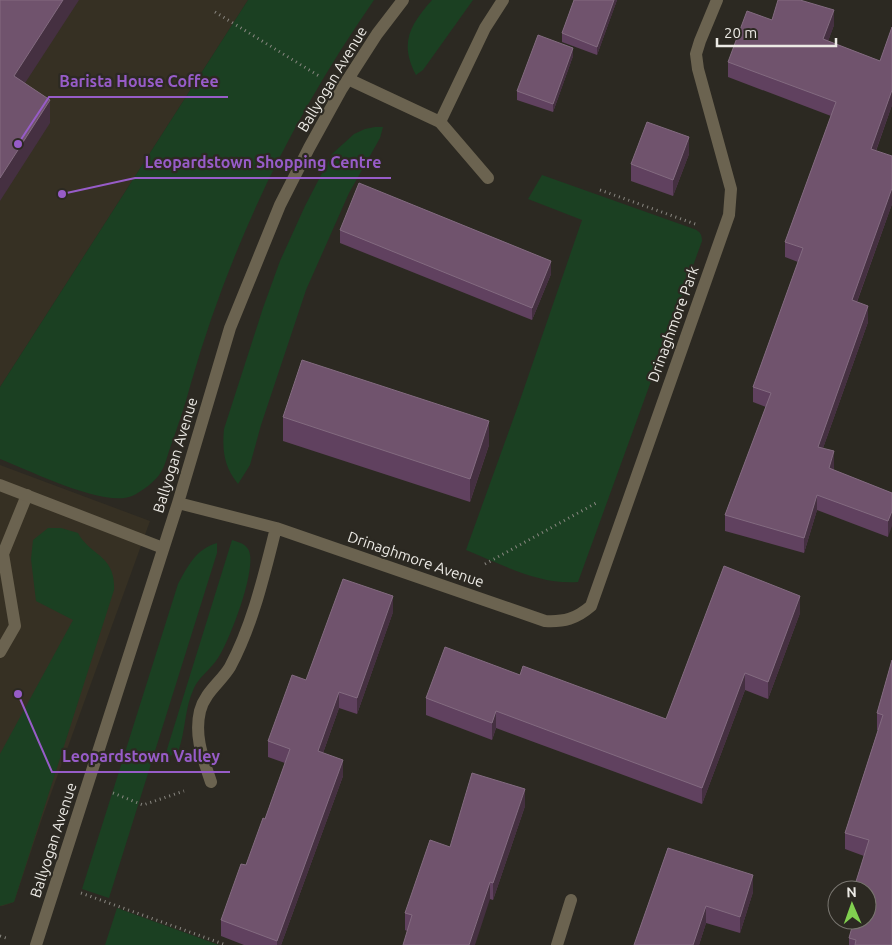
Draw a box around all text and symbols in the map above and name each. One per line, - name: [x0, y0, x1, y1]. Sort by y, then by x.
- scale bar: [717, 15, 836, 47]
- street label: Ballyogan Avenue: [294, 23, 370, 135]
- text: 20 m: [724, 24, 757, 41]
- callout: Barista House Coffee: [49, 66, 228, 97]
- text: Barista House Coffee: [59, 72, 219, 90]
- callout: Leopardstown Shopping Centre: [135, 147, 391, 178]
- text: Leopardstown Shopping Centre: [145, 153, 381, 171]
- street label: Drinaghmore Park: [644, 263, 702, 384]
- street label: Ballyogan Avenue: [149, 395, 201, 515]
- street label: Drinaghmore Avenue: [346, 528, 486, 590]
- callout: Leopardstown Valley: [52, 741, 230, 772]
- text: Leopardstown Valley: [62, 747, 221, 765]
- street label: Ballyogan Avenue: [26, 780, 80, 900]
- north arrow: [827, 880, 877, 930]
- text: N: [846, 884, 857, 900]

